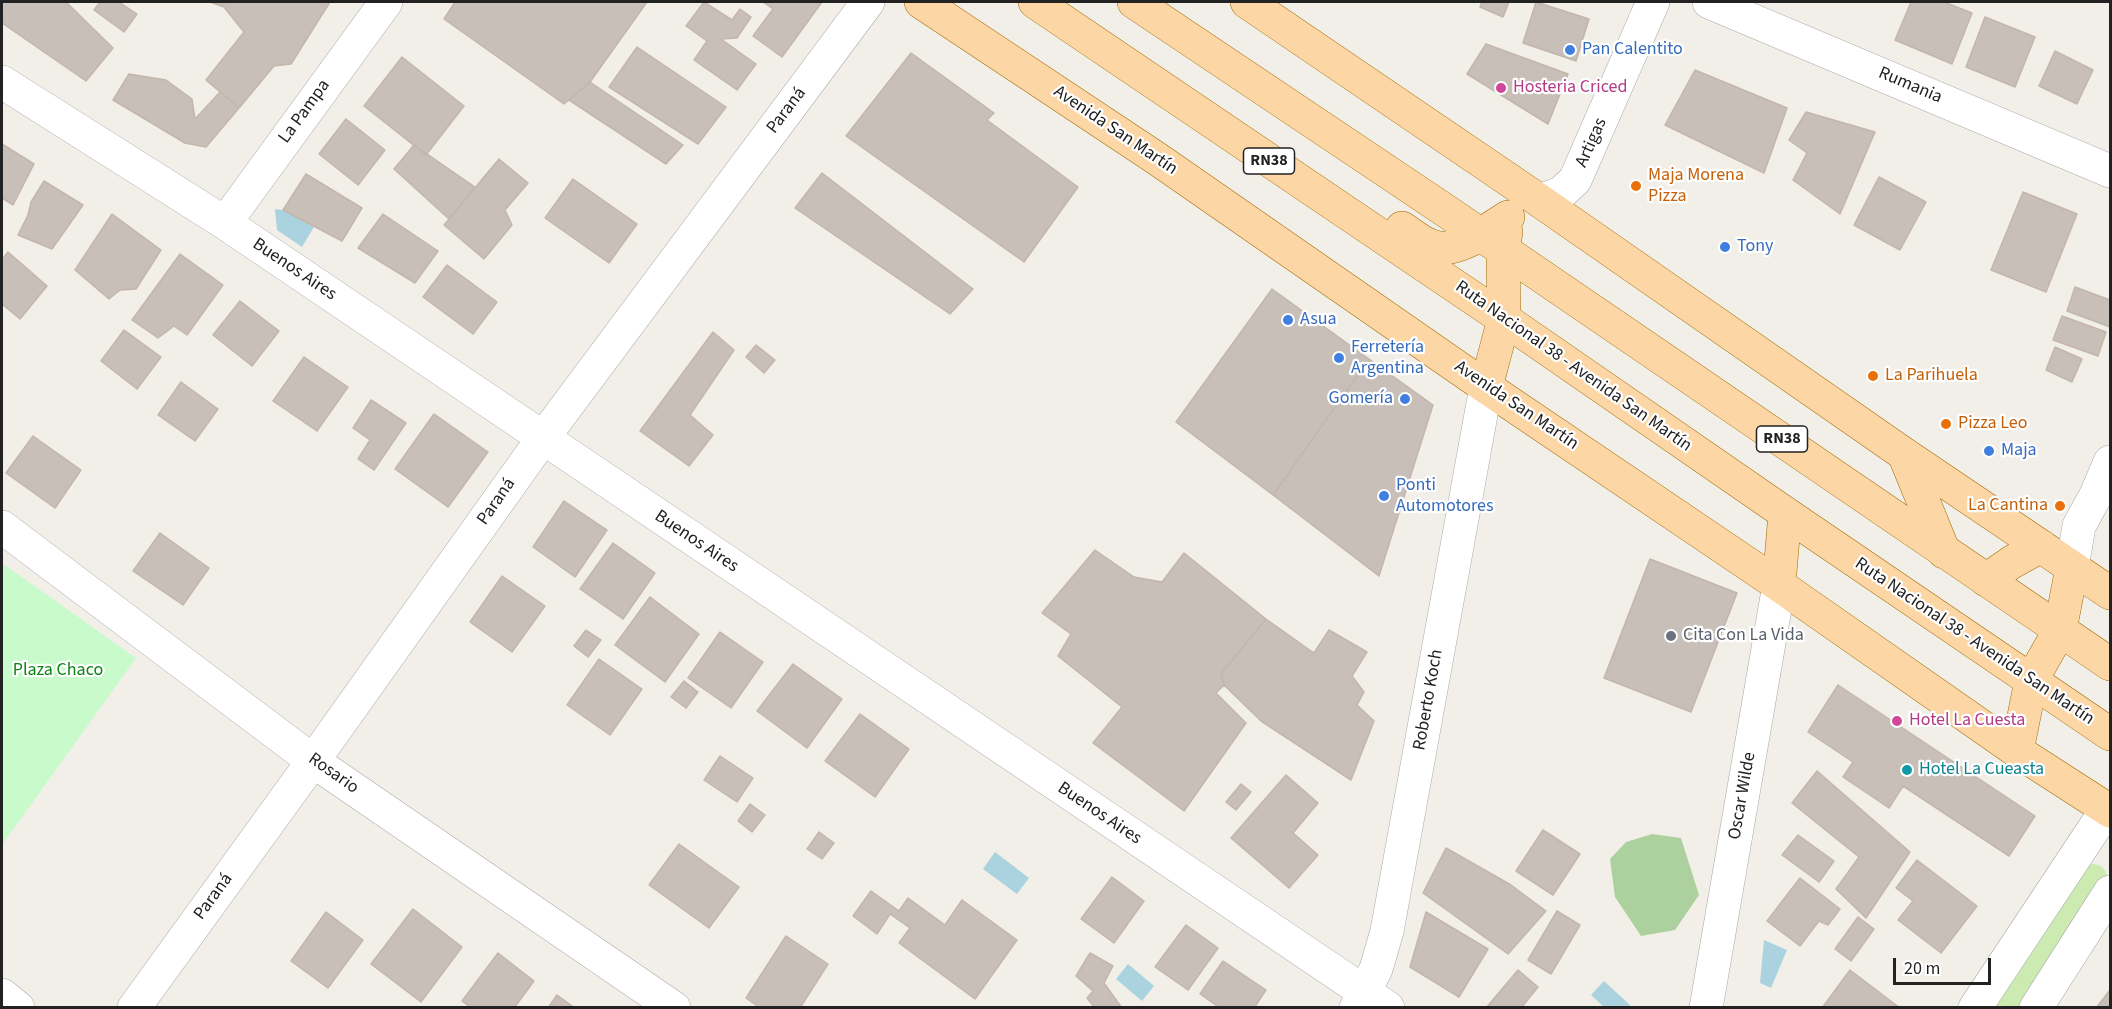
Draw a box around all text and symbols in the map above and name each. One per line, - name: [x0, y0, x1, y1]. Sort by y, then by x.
- place label: Pan Calentito: [1582, 39, 1683, 61]
- marker: Pan Calentito: [1563, 43, 1577, 57]
- street label: Rumania: [1875, 63, 1945, 109]
- street label: La Pampa: [275, 76, 335, 148]
- place label: Hosteria Criced: [1513, 77, 1627, 99]
- marker: Hosteria Criced: [1494, 81, 1508, 95]
- street label: Avenida San Martín: [1049, 82, 1181, 180]
- street label: Paraná: [763, 84, 811, 138]
- street label: Artigas: [1572, 115, 1612, 171]
- road number: RN38: [1244, 148, 1294, 174]
- place label: Maja Morena Pizza: [1648, 165, 1744, 207]
- marker: Maja Morena Pizza: [1629, 179, 1643, 193]
- street label: Buenos Aires: [248, 234, 340, 306]
- place label: Tony: [1737, 236, 1773, 258]
- marker: Tony: [1718, 240, 1732, 254]
- street label: Ruta Nacional 38 - Avenida San Martín: [1450, 277, 1696, 457]
- place label: Asua: [1300, 309, 1337, 331]
- marker: Asua: [1281, 313, 1295, 327]
- place label: Ferretería Argentina: [1351, 337, 1424, 380]
- marker: Ferretería Argentina: [1332, 351, 1346, 365]
- street label: Avenida San Martín: [1450, 357, 1582, 455]
- place label: La Parihuela: [1885, 365, 1978, 387]
- marker: La Parihuela: [1866, 369, 1880, 383]
- place label: Gomería: [1329, 388, 1393, 410]
- marker: Gomería: [1398, 392, 1412, 406]
- place label: Pizza Leo: [1958, 413, 2027, 435]
- marker: Pizza Leo: [1939, 417, 1953, 431]
- road number: RN38: [1756, 426, 1808, 452]
- place label: Maja: [2001, 440, 2037, 462]
- marker: Maja: [1982, 444, 1996, 458]
- street label: Paraná: [473, 474, 521, 530]
- place label: Ponti Automotores: [1396, 475, 1494, 518]
- marker: Ponti Automotores: [1377, 489, 1391, 503]
- place label: La Cantina: [1968, 495, 2048, 517]
- marker: La Cantina: [2053, 499, 2067, 513]
- street label: Buenos Aires: [650, 506, 742, 578]
- street label: Ruta Nacional 38 - Avenida San Martín: [1850, 554, 2098, 730]
- place label: Cita Con La Vida: [1683, 625, 1804, 647]
- marker: Cita Con La Vida: [1664, 629, 1678, 643]
- street label: Roberto Koch: [1409, 648, 1449, 752]
- park label: Plaza Chaco: [13, 660, 103, 682]
- place label: Hotel La Cuesta: [1909, 710, 2025, 732]
- marker: Hotel La Cuesta: [1890, 714, 1904, 728]
- street label: Rosario: [304, 749, 362, 799]
- street label: Oscar Wilde: [1725, 751, 1761, 841]
- place label: Hotel La Cueasta: [1919, 759, 2044, 781]
- marker: Hotel La Cueasta: [1900, 763, 1914, 777]
- street label: Buenos Aires: [1053, 778, 1145, 850]
- street label: Paraná: [190, 869, 238, 925]
- scale bar: [1896, 946, 1994, 984]
- text: 20 m: [1904, 956, 1940, 981]

